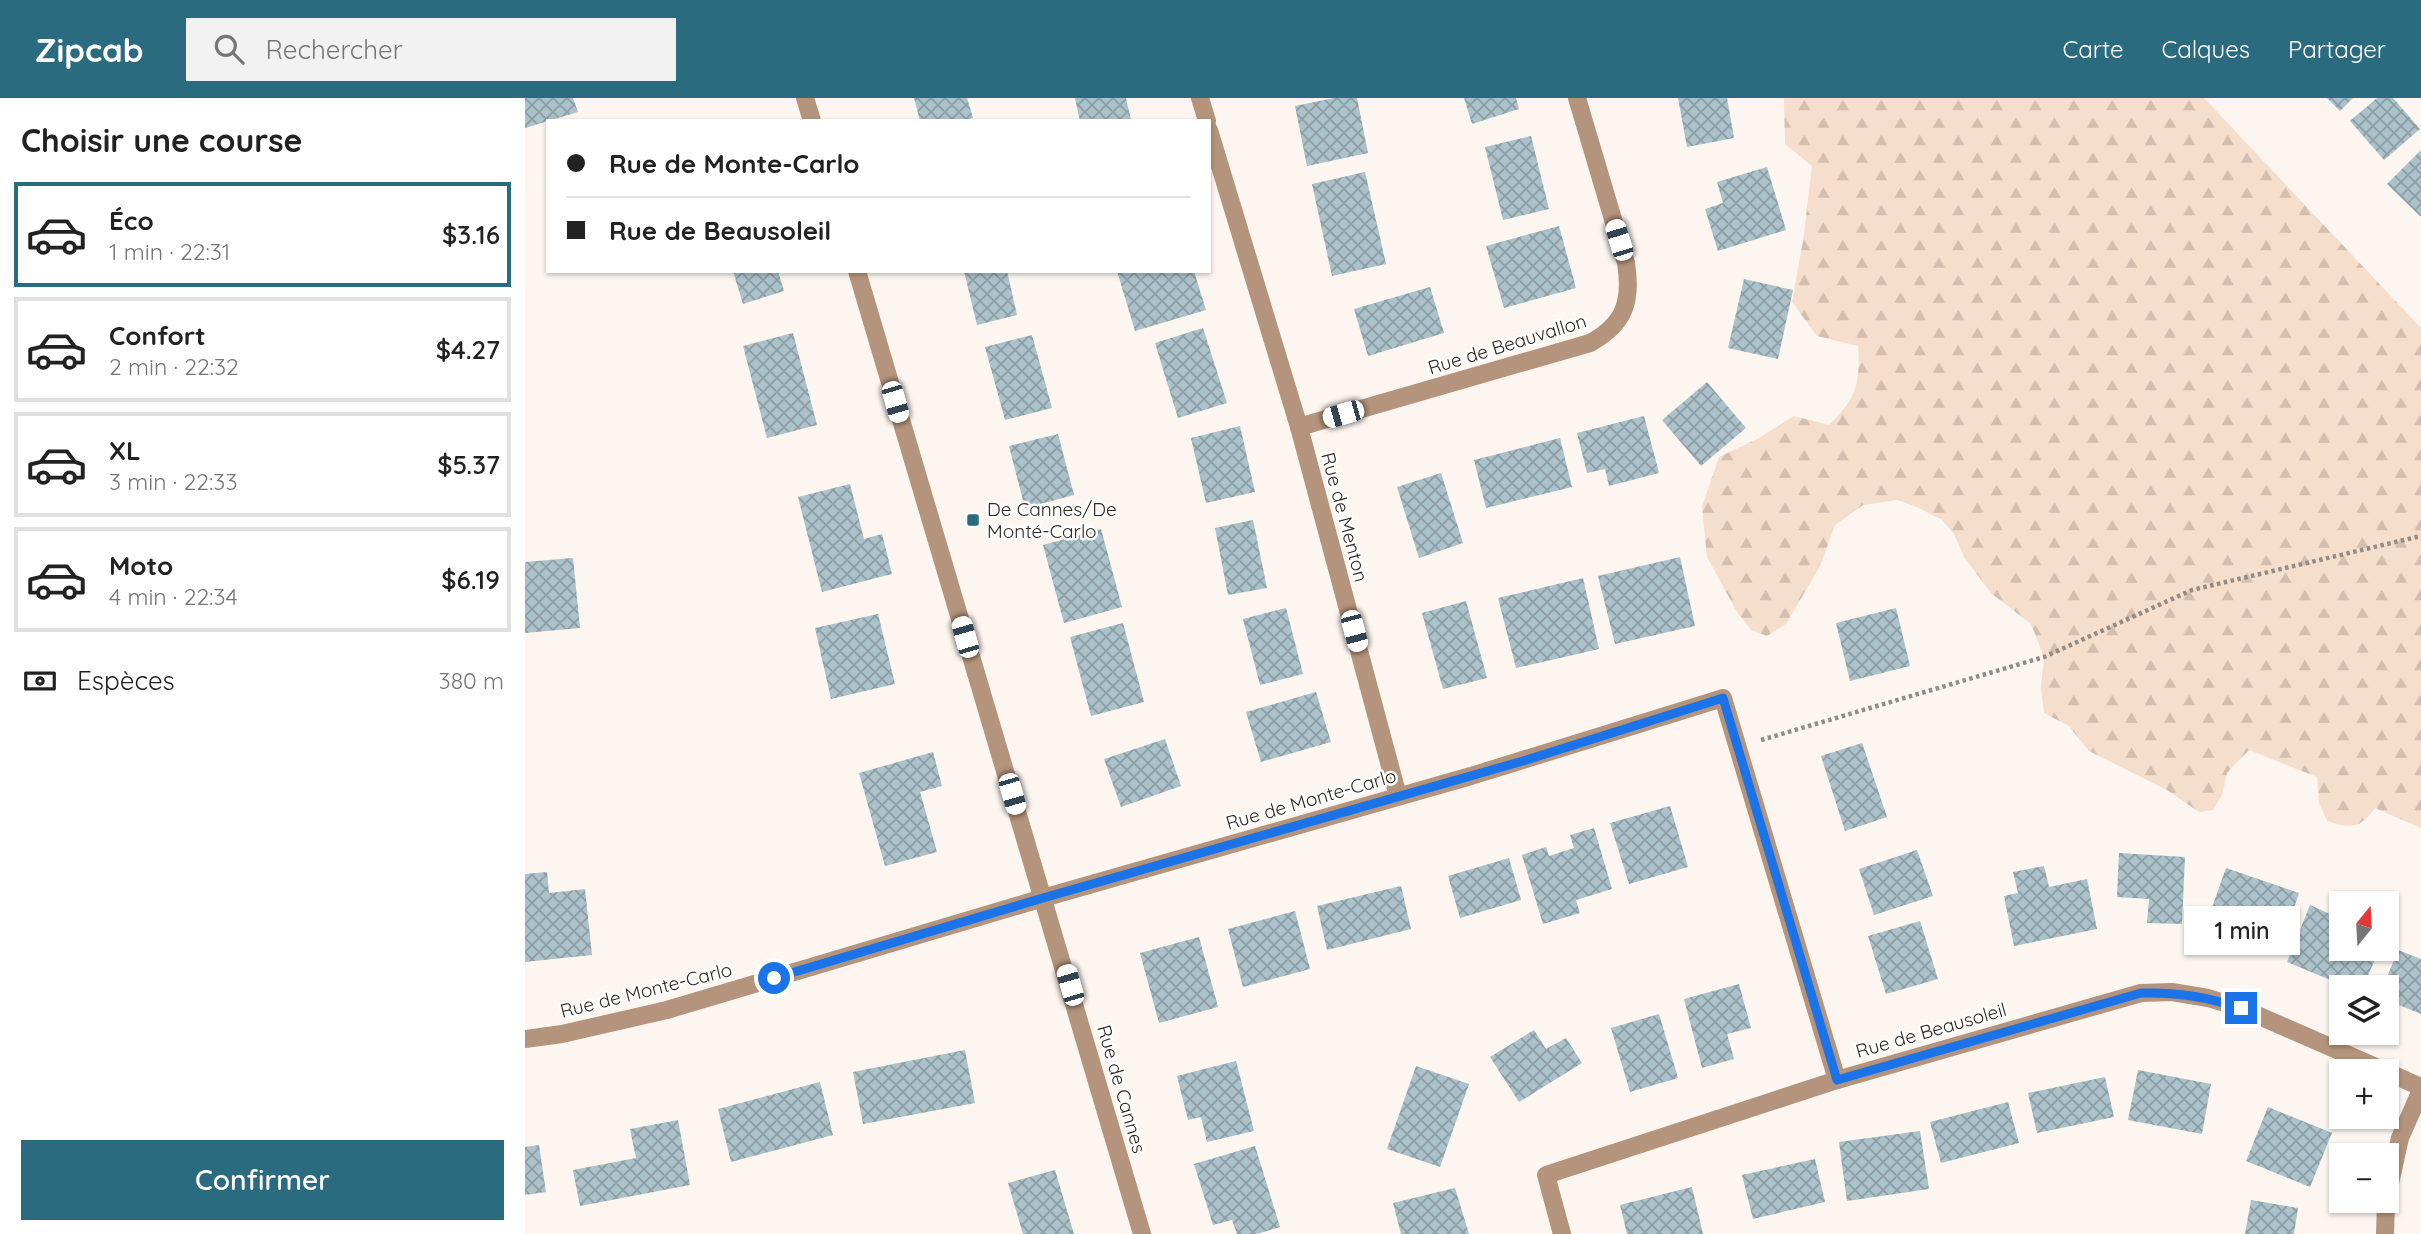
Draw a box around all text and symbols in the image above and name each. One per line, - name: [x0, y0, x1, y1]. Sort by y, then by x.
- search box: [186, 18, 676, 81]
- text: Zipcab: [35, 29, 144, 70]
- icon: search: [210, 30, 248, 68]
- text: Rechercher: [266, 33, 403, 66]
- text: Carte: [2062, 34, 2124, 64]
- text: Calques: [2162, 34, 2250, 64]
- text: Partager: [2288, 34, 2386, 64]
- text: Choisir une course: [21, 120, 302, 160]
- text: Rue de Monte-Carlo: [609, 147, 859, 180]
- icon: car: [25, 203, 88, 266]
- text: Éco: [109, 204, 154, 237]
- text: Rue de Beausoleil: [609, 214, 831, 247]
- car: [1603, 217, 1636, 263]
- text: $3.16: [442, 218, 500, 251]
- text: 1 min · 22:31: [109, 237, 230, 266]
- street label: Rue de Beauvallon: [1425, 308, 1589, 380]
- icon: car: [25, 318, 88, 381]
- text: Confort: [109, 319, 206, 352]
- text: $4.27: [436, 333, 500, 366]
- text: 2 min · 22:32: [109, 352, 239, 381]
- car: [880, 379, 911, 425]
- car: [1320, 398, 1367, 430]
- icon: car: [25, 433, 88, 496]
- text: XL: [109, 434, 141, 467]
- text: $5.37: [437, 448, 500, 481]
- street label: Rue de Menton: [1316, 450, 1374, 584]
- text: 3 min · 22:33: [109, 467, 237, 496]
- place label: De Cannes/De Monté-Carlo: [987, 497, 1117, 543]
- marker: De Cannes/De Monté-Carlo: [965, 512, 981, 528]
- icon: car: [25, 548, 88, 611]
- text: Moto: [109, 549, 173, 582]
- text: $6.19: [441, 563, 500, 596]
- text: 4 min · 22:34: [109, 582, 238, 611]
- car: [1339, 608, 1370, 654]
- car: [950, 614, 981, 660]
- icon: cash: [21, 662, 59, 700]
- text: Espèces: [77, 664, 175, 697]
- text: 380 m: [439, 666, 504, 695]
- street label: Rue de Monte-Carlo: [1223, 763, 1399, 835]
- car: [997, 771, 1028, 817]
- north arrow: [2329, 891, 2399, 961]
- map controls: [2329, 891, 2399, 1213]
- callout: 1 min: [2183, 906, 2299, 956]
- text: 1 min: [2214, 916, 2270, 945]
- street label: Rue de Monte-Carlo: [558, 957, 734, 1023]
- route start: [758, 962, 790, 994]
- car: [1055, 962, 1086, 1008]
- button: layers: [2329, 975, 2399, 1045]
- route end: [2225, 992, 2257, 1024]
- street label: Rue de Beausoleil: [1853, 997, 2009, 1063]
- street label: Rue de Cannes: [1092, 1022, 1152, 1156]
- button: +: [2329, 1059, 2399, 1129]
- button: Confirmer: [21, 1140, 504, 1220]
- button: −: [2329, 1143, 2399, 1213]

